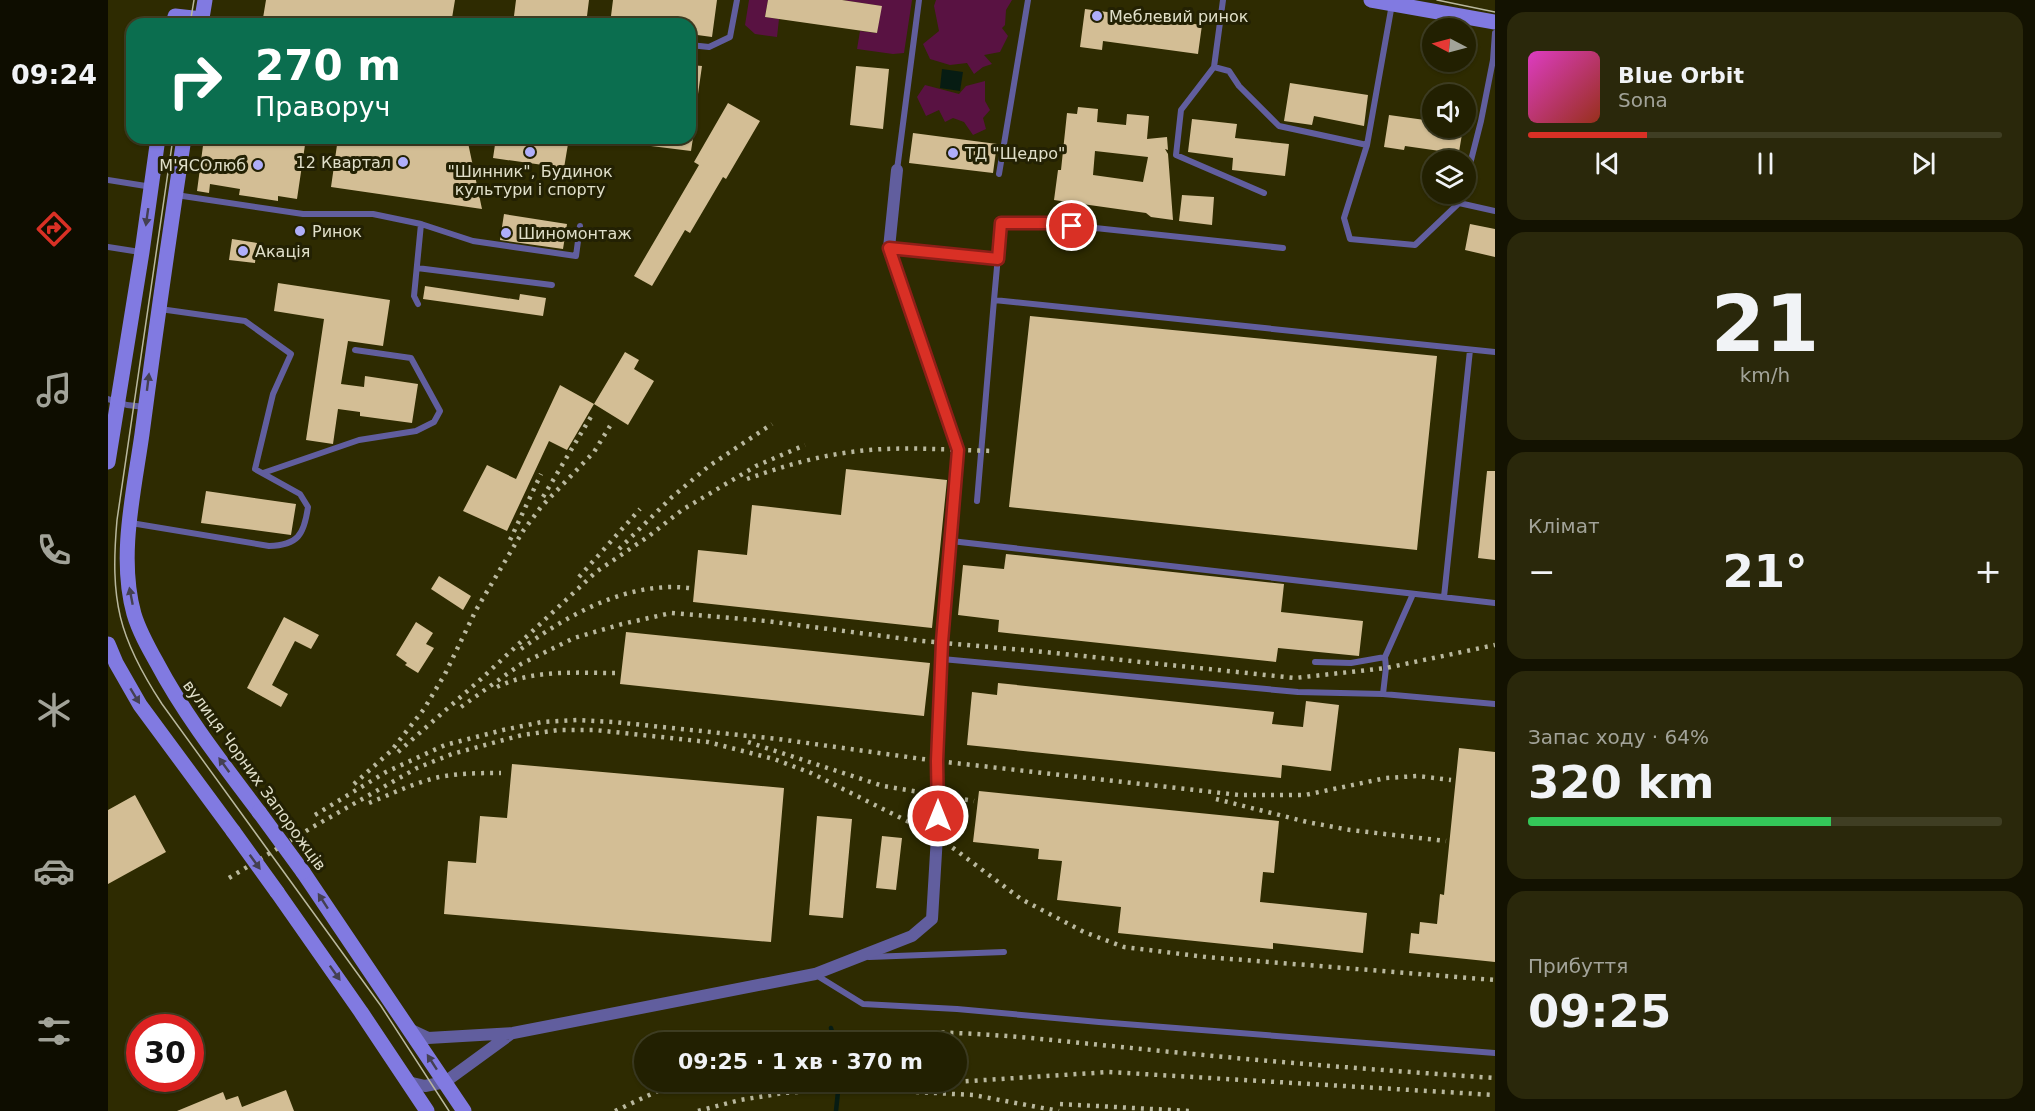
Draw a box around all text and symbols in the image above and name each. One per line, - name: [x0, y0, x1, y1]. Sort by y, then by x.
- place label: Меблевий ринок: [1109, 7, 1249, 26]
- marker: Меблевий ринок: [1090, 9, 1104, 23]
- north arrow: [1422, 18, 1476, 72]
- map controls: [1422, 18, 1476, 204]
- text: 270 m: [255, 41, 401, 90]
- icon: right: [156, 42, 234, 120]
- text: 09:24: [11, 59, 97, 90]
- text: Blue Orbit: [1618, 63, 1744, 88]
- button: sound: [1422, 84, 1476, 138]
- text: Sona: [1618, 88, 1668, 112]
- text: Праворуч: [255, 91, 391, 122]
- place label: ТД "Щедро": [964, 144, 1065, 163]
- marker: "Шинник", Будинок культури і спорту: [523, 145, 537, 159]
- marker: ТД "Щедро": [946, 146, 960, 160]
- icon: previous: [1591, 147, 1624, 180]
- icon: pause: [1749, 147, 1782, 180]
- icon: next: [1907, 147, 1940, 180]
- button: layers: [1422, 150, 1476, 204]
- place label: 12 Квартал: [295, 153, 391, 172]
- marker: 12 Квартал: [396, 155, 410, 169]
- place label: М'ЯСОлюб: [159, 156, 246, 175]
- marker: М'ЯСОлюб: [251, 158, 265, 172]
- place label: "Шинник", Будинок культури і спорту: [447, 162, 613, 199]
- pin: [1046, 200, 1097, 251]
- one-way arrow: [143, 207, 152, 226]
- icon: directions: [33, 208, 75, 250]
- icon: arrive: [1055, 209, 1088, 242]
- place label: Ринок: [312, 222, 362, 241]
- marker: Ринок: [293, 224, 307, 238]
- place label: Шиномонтаж: [518, 224, 632, 243]
- marker: Шиномонтаж: [499, 226, 513, 240]
- place label: Акація: [255, 242, 310, 261]
- marker: Акація: [236, 244, 250, 258]
- text: 21: [1711, 279, 1819, 369]
- text: km/h: [1740, 363, 1790, 387]
- icon: music: [33, 369, 75, 411]
- one-way arrow: [144, 372, 153, 391]
- text: Клімат: [1528, 514, 1600, 538]
- icon: phone: [33, 529, 75, 571]
- text: 21°: [1722, 545, 1808, 598]
- text: −: [1528, 552, 1556, 591]
- text: +: [1974, 552, 2002, 591]
- one-way arrow: [126, 586, 135, 605]
- street label: вулиця Чорних Запорожців: [179, 676, 330, 874]
- one-way arrow: [129, 688, 140, 704]
- icon: climate: [33, 689, 75, 731]
- text: Запас ходу · 64%: [1528, 725, 1709, 749]
- text: 320 km: [1528, 756, 1714, 809]
- one-way arrow: [219, 757, 231, 772]
- position arrow: [906, 784, 970, 848]
- icon: car: [33, 850, 75, 892]
- one-way arrow: [248, 854, 260, 869]
- one-way arrow: [317, 893, 328, 909]
- text: Прибуття: [1528, 954, 1628, 978]
- one-way arrow: [329, 965, 341, 981]
- text: 09:25: [1528, 985, 1671, 1038]
- icon: filters: [33, 1010, 75, 1052]
- speed limit sign: 30: [126, 1014, 204, 1092]
- text: 09:25 · 1 хв · 370 m: [678, 1049, 923, 1074]
- one-way arrow: [427, 1054, 438, 1070]

